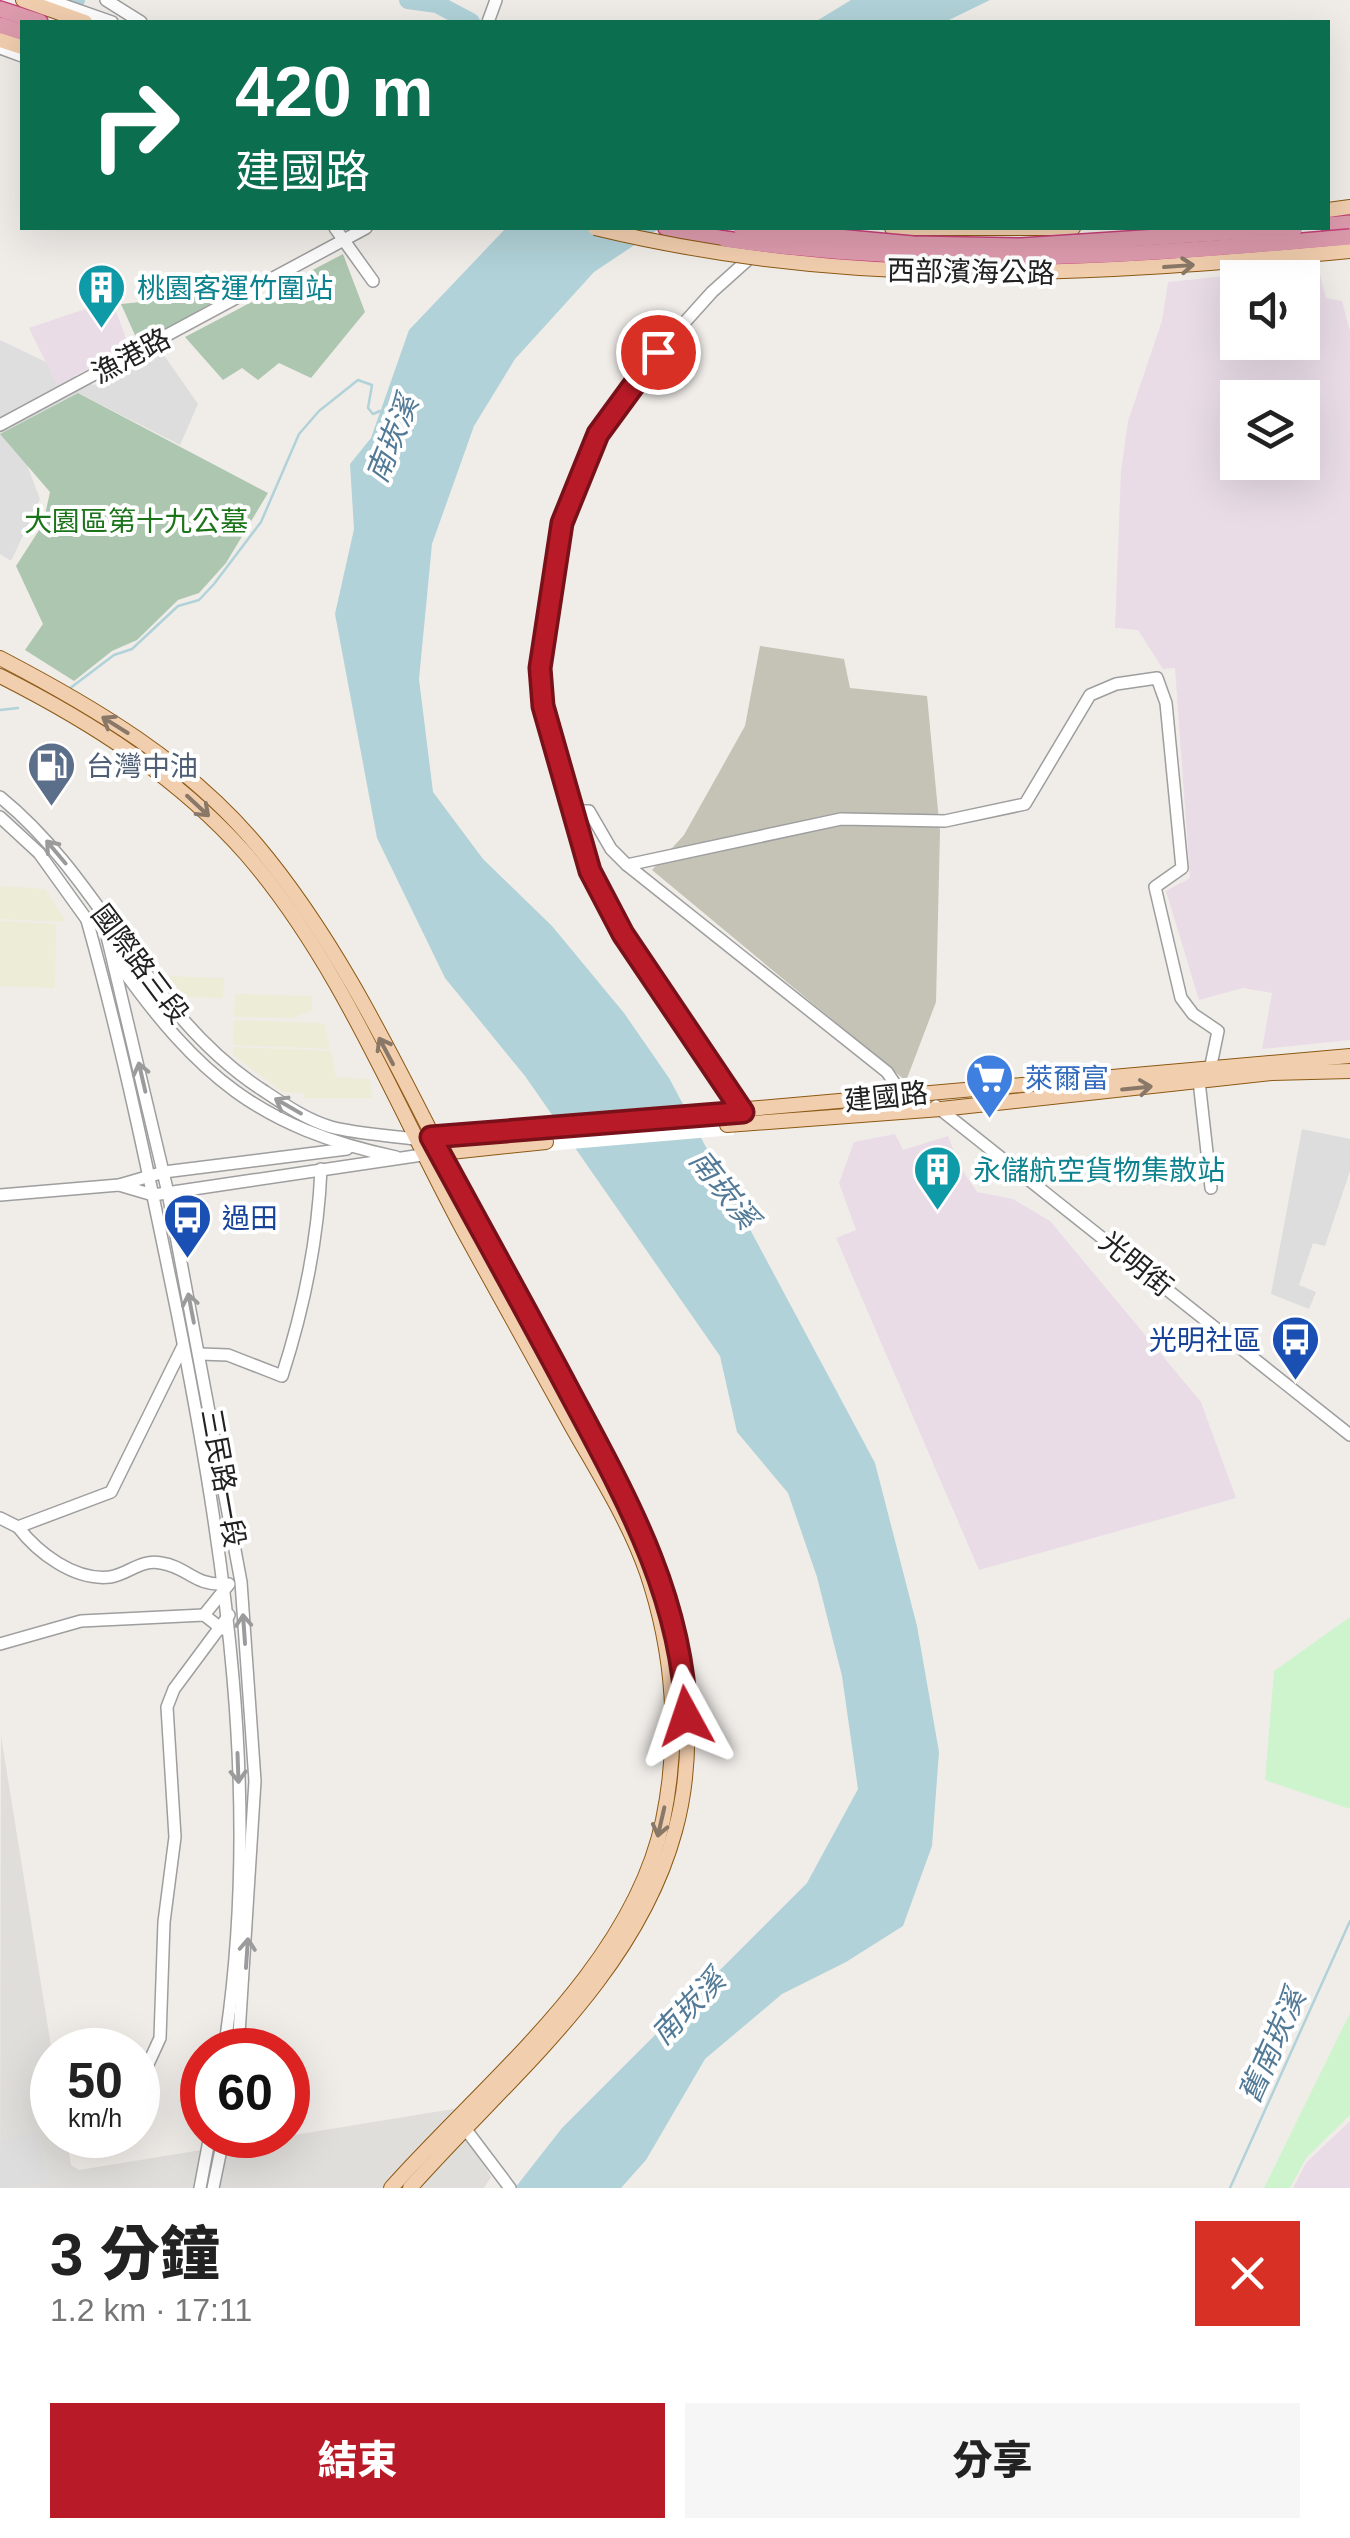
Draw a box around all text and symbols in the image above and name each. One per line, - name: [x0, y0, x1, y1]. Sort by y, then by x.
- text: 420 m: [235, 53, 433, 131]
- icon: right: [70, 60, 200, 190]
- text: 建國路: [235, 146, 370, 197]
- street label: 西部濱海公路: [887, 255, 1055, 289]
- one-way arrow: [1162, 257, 1194, 276]
- map controls: [1220, 260, 1320, 480]
- button: sound: [1220, 260, 1320, 360]
- building icon: 桃園客運竹圍站: [76, 262, 128, 330]
- place label: 桃園客運竹圍站: [137, 273, 333, 304]
- pin: [616, 310, 701, 395]
- street label: 漁港路: [87, 323, 175, 389]
- icon: arrive: [631, 325, 686, 380]
- button: layers: [1220, 380, 1320, 480]
- water label: 南崁溪: [360, 387, 426, 487]
- park label: 大園區第十九公墓: [24, 506, 248, 537]
- one-way arrow: [102, 714, 130, 735]
- fuel station icon: 台灣中油: [25, 740, 77, 808]
- place label: 台灣中油: [86, 751, 198, 782]
- one-way arrow: [185, 794, 210, 817]
- one-way arrow: [45, 840, 67, 866]
- street label: 國際路三段: [85, 899, 195, 1029]
- one-way arrow: [375, 1037, 395, 1067]
- supermarket icon: 萊爾富: [964, 1052, 1016, 1120]
- one-way arrow: [132, 1062, 150, 1094]
- place label: 萊爾富: [1025, 1063, 1109, 1094]
- street label: 建國路: [843, 1077, 929, 1117]
- one-way arrow: [1120, 1078, 1152, 1097]
- one-way arrow: [274, 1096, 302, 1116]
- water label: 南崁溪: [683, 1143, 767, 1238]
- building icon: 永儲航空貨物集散站: [912, 1144, 964, 1212]
- place label: 永儲航空貨物集散站: [973, 1155, 1225, 1186]
- bus stop icon: 過田: [161, 1192, 213, 1260]
- place label: 過田: [222, 1203, 278, 1234]
- street label: 光明街: [1094, 1226, 1178, 1302]
- one-way arrow: [181, 1292, 200, 1325]
- bus stop icon: 光明社區: [1270, 1314, 1322, 1382]
- place label: 光明社區: [1149, 1325, 1261, 1356]
- street label: 三民路一段: [196, 1406, 250, 1550]
- one-way arrow: [235, 1613, 254, 1645]
- position arrow: [634, 1664, 738, 1768]
- one-way arrow: [229, 1752, 248, 1784]
- one-way arrow: [651, 1805, 669, 1837]
- one-way arrow: [238, 1937, 257, 1969]
- water label: 南崁溪: [645, 1960, 734, 2051]
- water label: 舊南崁溪: [1233, 1981, 1313, 2108]
- speed limit sign: 60: [180, 2028, 310, 2158]
- text: 50: [67, 2053, 123, 2109]
- text: km/h: [68, 2104, 122, 2132]
- text: 3 分鐘: [50, 2221, 220, 2288]
- button: close: [1195, 2221, 1300, 2326]
- text: 1.2 km · 17:11: [50, 2292, 252, 2328]
- button: 結束: [50, 2403, 665, 2518]
- button: 分享: [685, 2403, 1300, 2518]

